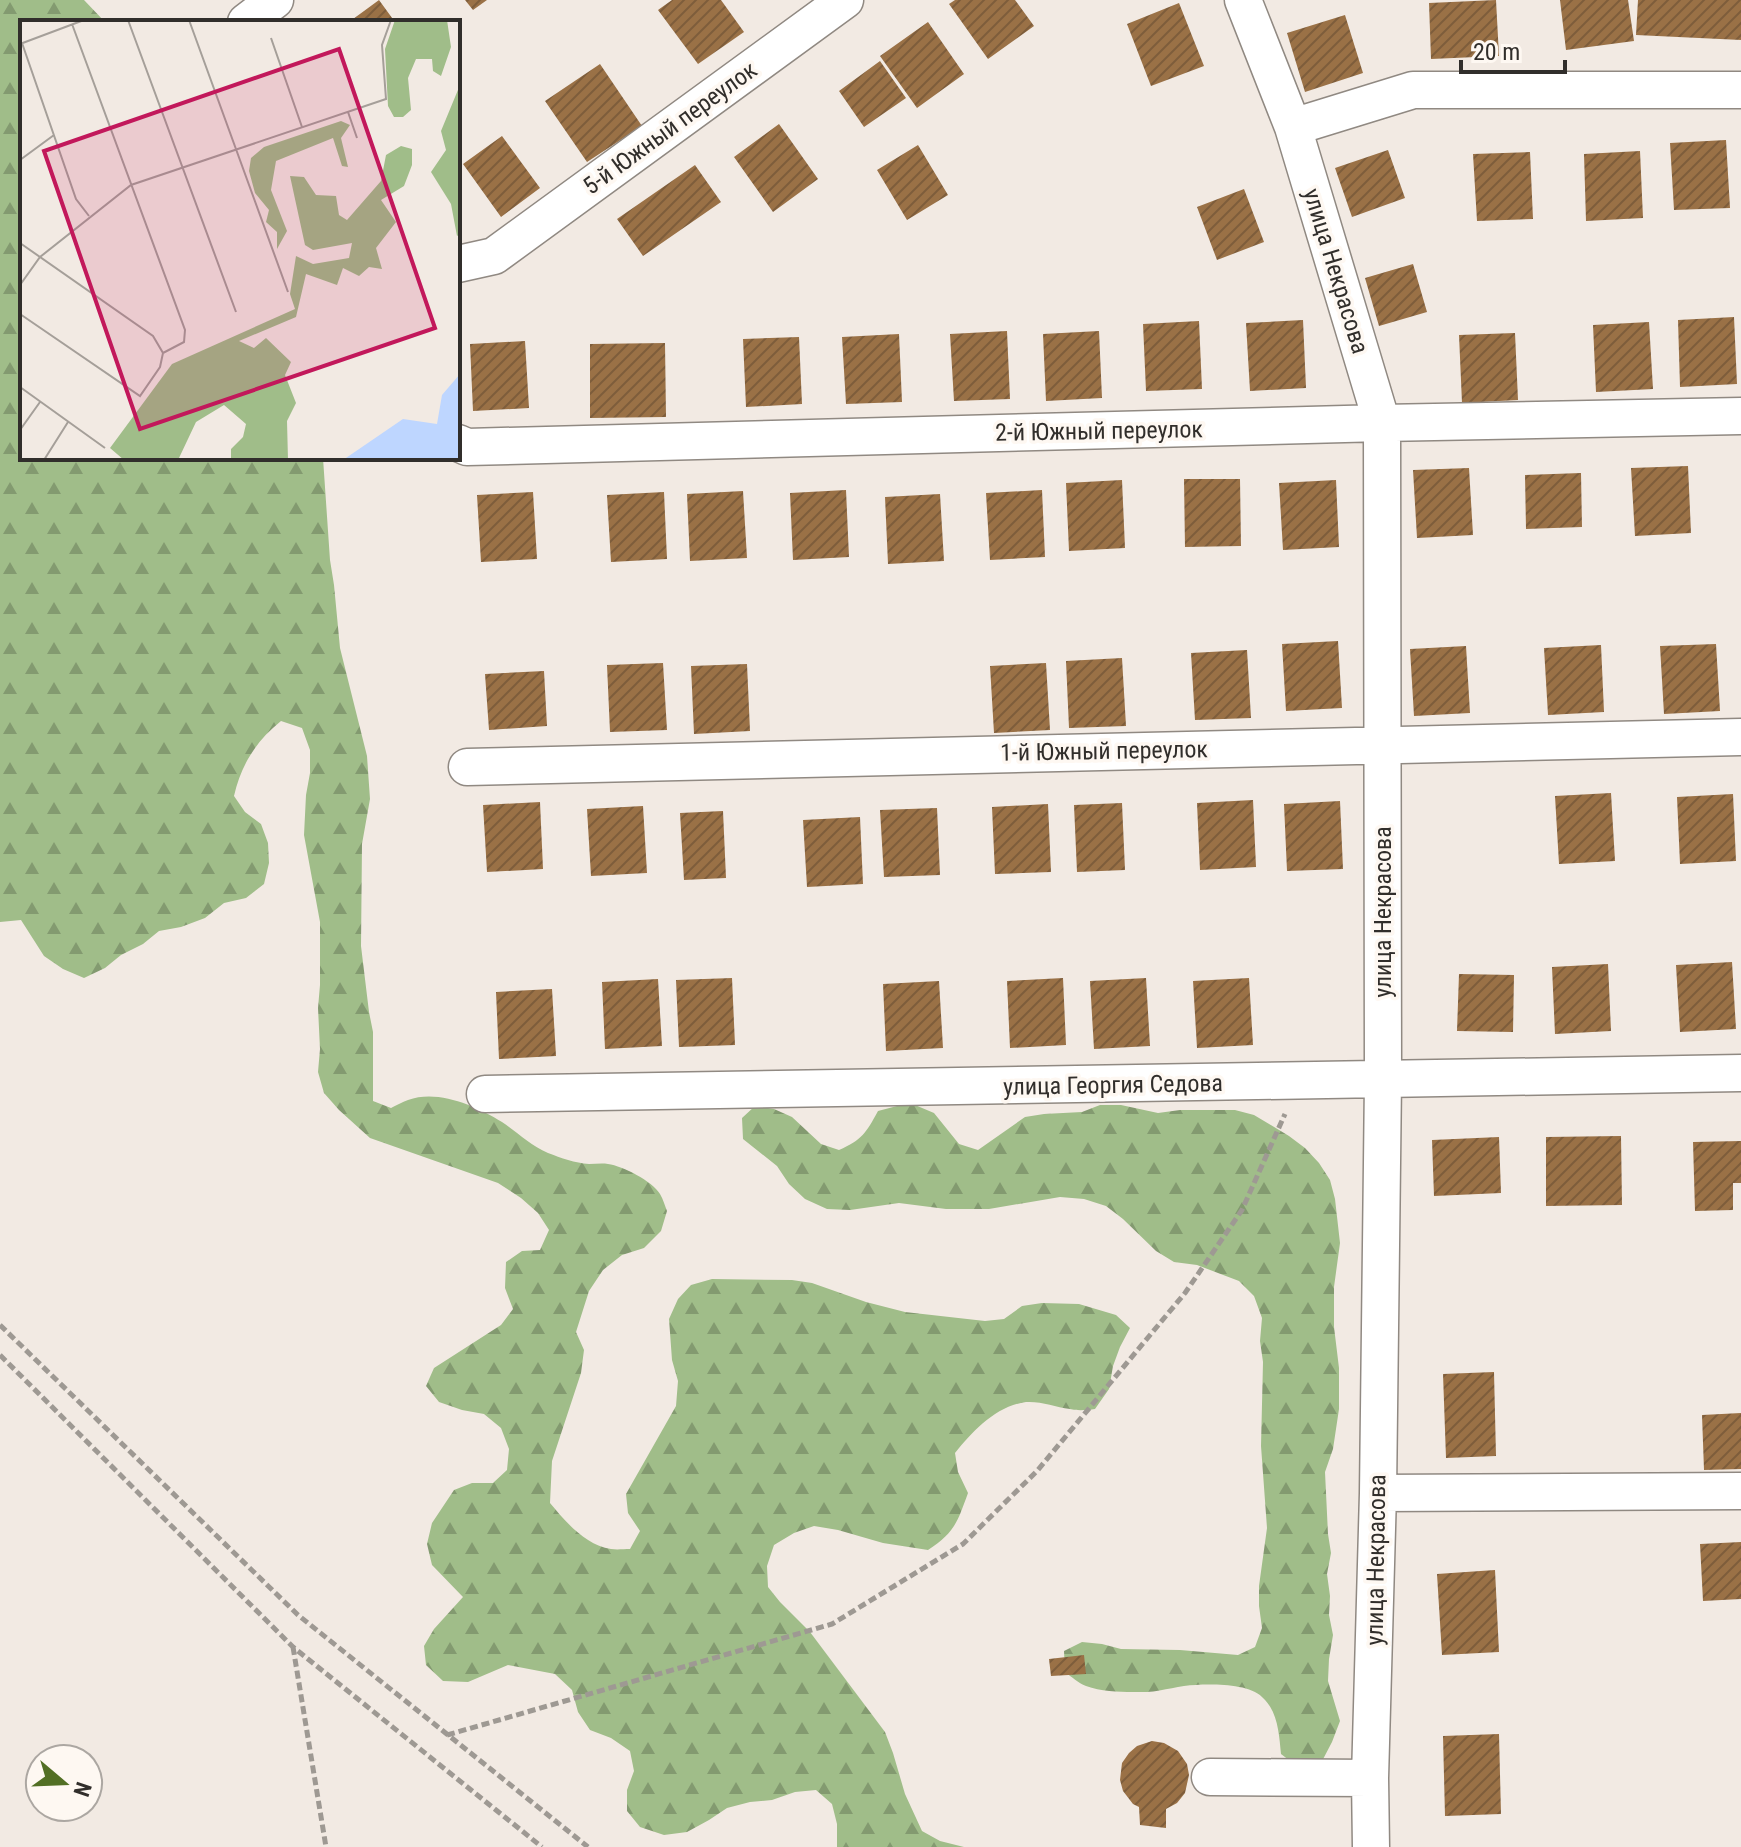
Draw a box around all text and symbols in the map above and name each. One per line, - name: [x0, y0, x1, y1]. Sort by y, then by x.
- inset map: [20, 20, 460, 460]
- scale bar: [1461, 24, 1565, 74]
- text: 20 m: [1473, 38, 1520, 66]
- street label: 5-й Южный переулок: [578, 55, 763, 200]
- street label: улица Некрасова: [1298, 185, 1374, 357]
- street label: 2-й Южный переулок: [995, 415, 1204, 447]
- street label: 1-й Южный переулок: [1000, 735, 1209, 767]
- street label: улица Некрасова: [1369, 826, 1397, 998]
- street label: улица Георгия Седова: [1003, 1069, 1223, 1101]
- street label: улица Некрасова: [1361, 1474, 1391, 1646]
- north arrow: [24, 1743, 104, 1823]
- text: N: [68, 1779, 96, 1800]

